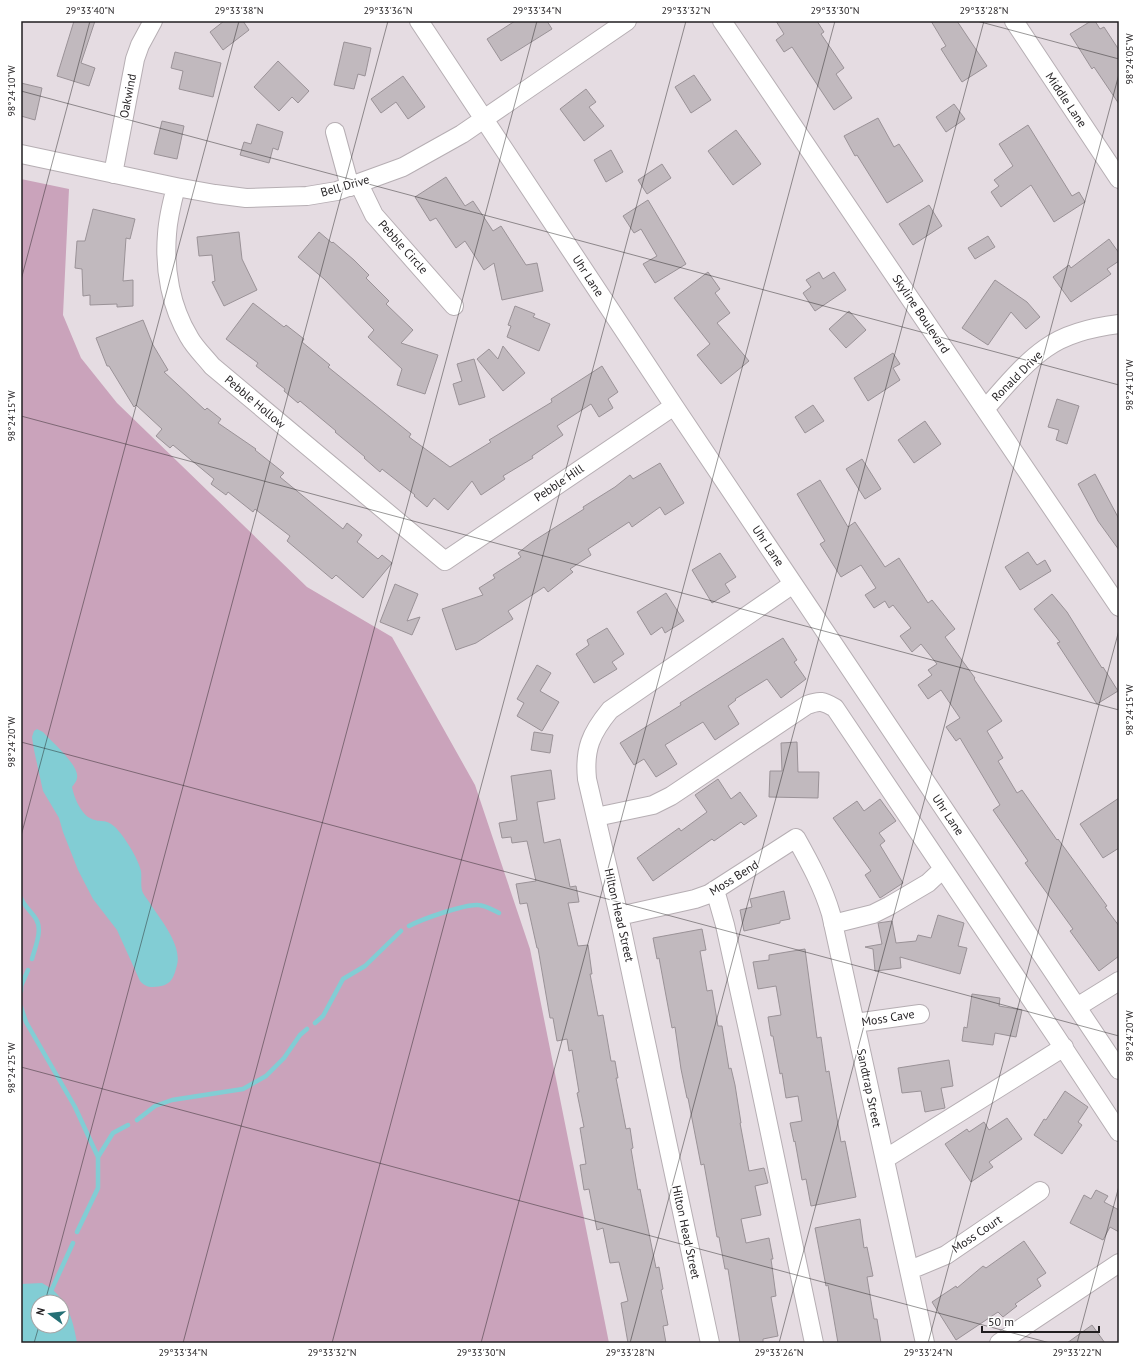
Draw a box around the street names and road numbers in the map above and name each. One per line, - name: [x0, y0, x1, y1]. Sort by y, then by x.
- street label: Middle Lane: [1043, 69, 1090, 130]
- street label: Oakwind: [116, 72, 139, 119]
- street label: Bell Drive: [319, 171, 371, 200]
- street label: Pebble Circle: [375, 217, 431, 277]
- street label: Uhr Lane: [570, 252, 607, 299]
- street label: Skyline Boulevard: [890, 272, 953, 356]
- street label: Ronald Drive: [988, 347, 1045, 404]
- street label: Pebble Hollow: [222, 372, 289, 432]
- street label: Pebble Hill: [531, 460, 587, 505]
- street label: Uhr Lane: [749, 522, 788, 569]
- street label: Uhr Lane: [929, 791, 968, 838]
- street label: Moss Bend: [706, 857, 761, 899]
- street label: Hilton Head Street: [601, 867, 638, 963]
- street label: Moss Cave: [860, 1006, 916, 1029]
- street label: Sandtrap Street: [854, 1047, 885, 1128]
- street label: Hilton Head Street: [669, 1184, 704, 1280]
- street label: Moss Court: [949, 1211, 1005, 1256]

